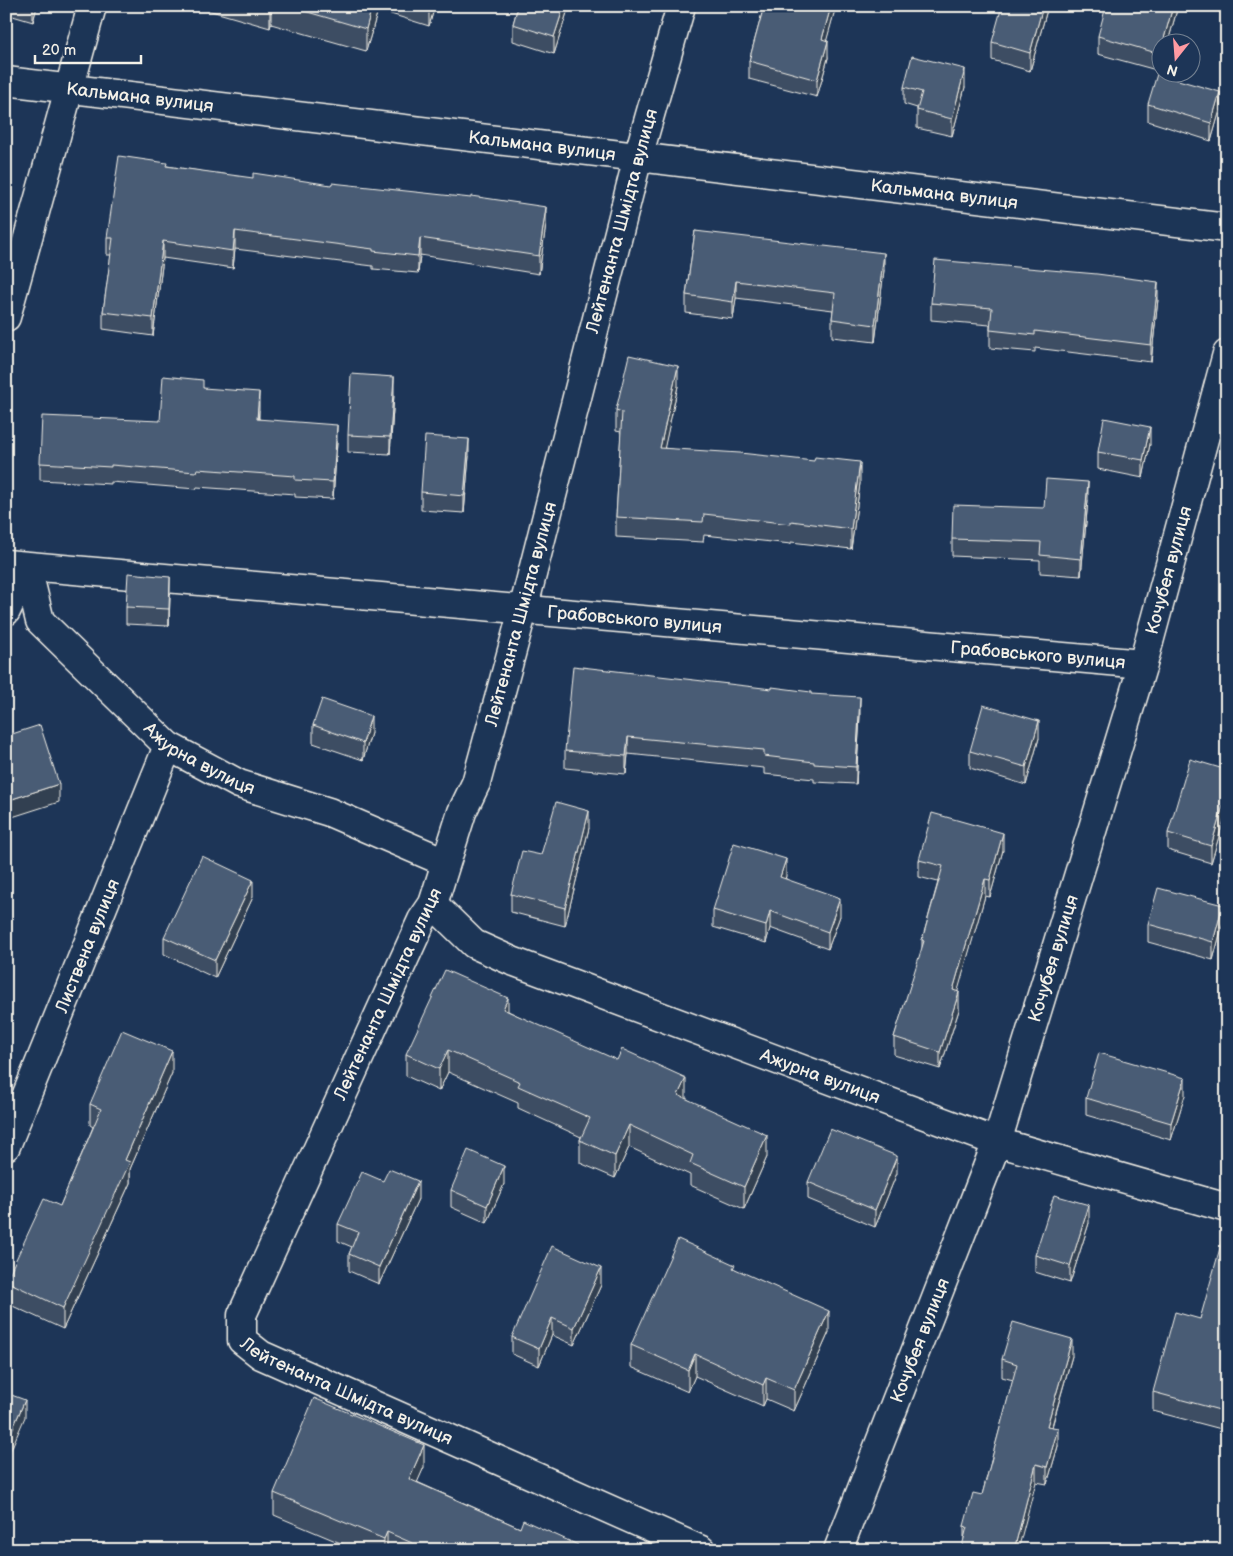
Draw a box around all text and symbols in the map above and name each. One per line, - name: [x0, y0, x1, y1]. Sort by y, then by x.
- scale bar: [35, 32, 141, 64]
- north arrow: [1150, 32, 1200, 82]
- text: 20 m: [42, 41, 76, 60]
- text: N: [1165, 60, 1180, 80]
- street label: Кальмана вулиця: [65, 78, 215, 116]
- street label: Лейтенанта Шмідта вулиця: [582, 107, 662, 336]
- street label: Кальмана вулиця: [467, 126, 617, 165]
- street label: Кальмана вулиця: [869, 175, 1019, 213]
- street label: Лейтенанта Шмідта вулиця: [481, 500, 561, 729]
- street label: Кочубея вулиця: [1141, 504, 1196, 637]
- street label: Грабовського вулиця: [546, 601, 723, 637]
- street label: Грабовського вулиця: [950, 637, 1126, 673]
- street label: Ажурна вулиця: [139, 717, 258, 799]
- street label: Листвена вулиця: [50, 876, 124, 1017]
- street label: Лейтенанта Шмідта вулиця: [329, 885, 446, 1104]
- street label: Кочубея вулиця: [1024, 892, 1082, 1024]
- street label: Ажурна вулиця: [757, 1044, 883, 1108]
- street label: Кочубея вулиця: [886, 1275, 953, 1406]
- street label: Лейтенанта Шмідта вулиця: [236, 1332, 456, 1449]

